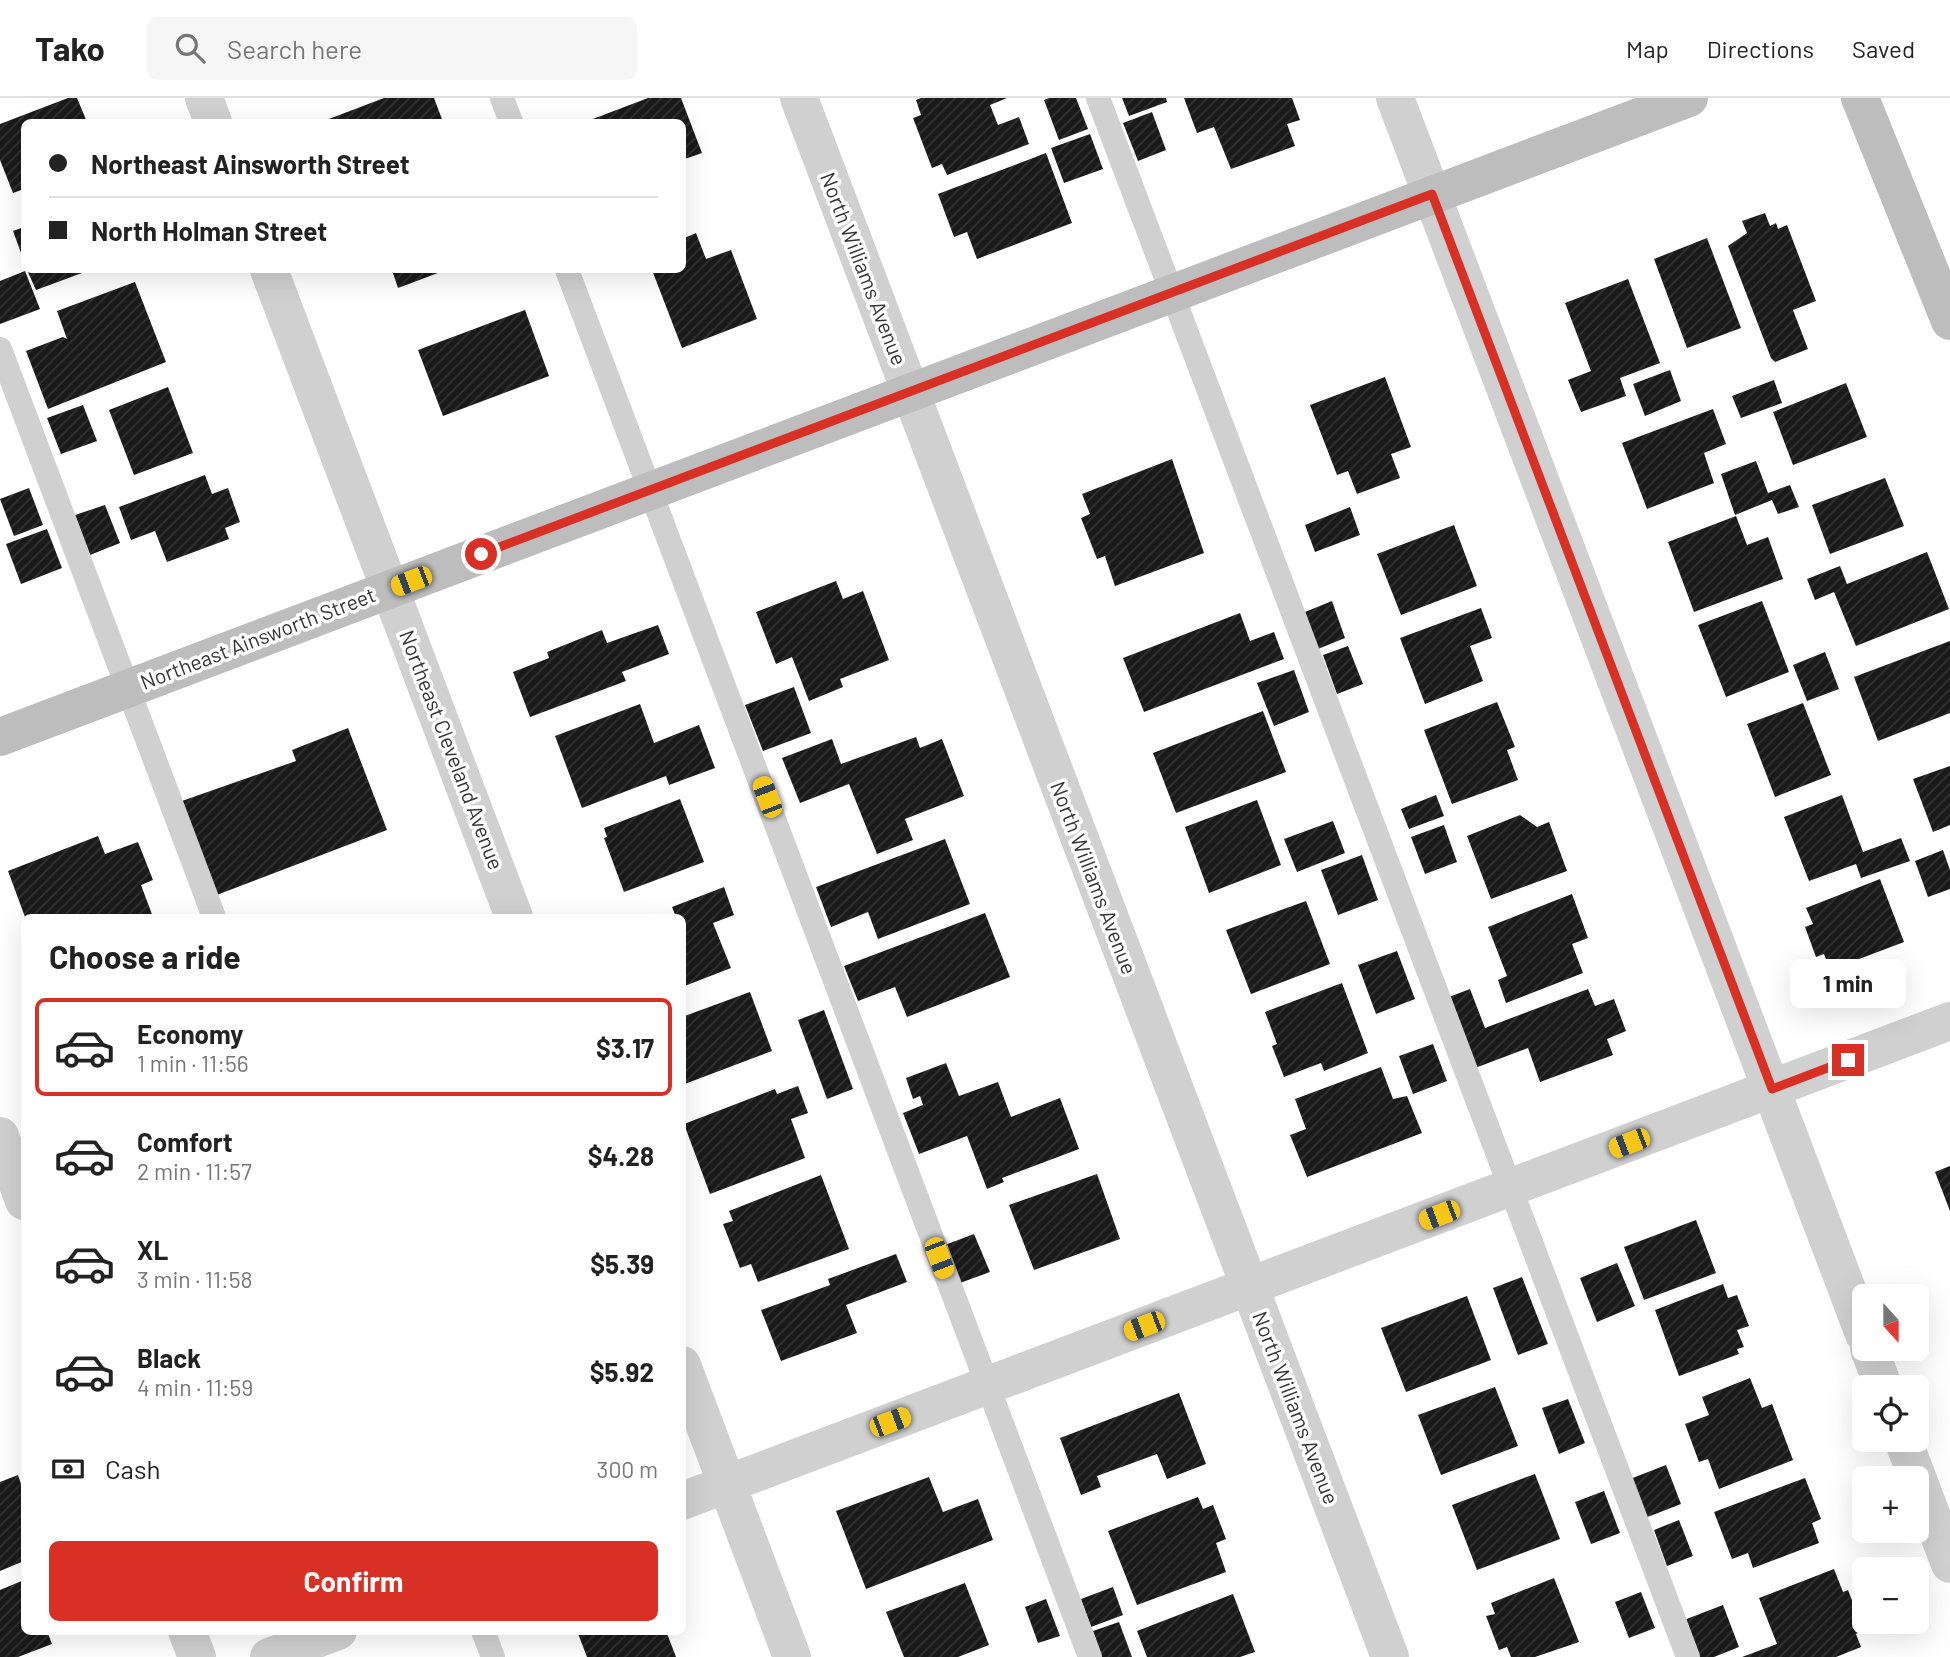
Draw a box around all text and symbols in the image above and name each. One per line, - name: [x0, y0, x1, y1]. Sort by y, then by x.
- search box: [147, 17, 637, 80]
- text: Tako: [35, 28, 105, 68]
- icon: search: [171, 29, 209, 67]
- text: Search here: [227, 33, 362, 64]
- text: Map: [1626, 34, 1669, 63]
- text: Directions: [1707, 34, 1814, 63]
- text: Saved: [1852, 34, 1915, 63]
- text: Northeast Ainsworth Street: [91, 148, 410, 179]
- street label: North Williams Avenue: [816, 168, 913, 368]
- text: North Holman Street: [91, 215, 327, 246]
- route start: [465, 538, 497, 570]
- car: [388, 564, 435, 598]
- street label: Northeast Ainsworth Street: [136, 581, 378, 694]
- street label: Northeast Cleveland Avenue: [395, 626, 510, 873]
- car: [750, 774, 785, 820]
- street label: North Williams Avenue: [1046, 777, 1143, 977]
- text: Choose a ride: [49, 937, 241, 975]
- callout: 1 min: [1790, 958, 1906, 1007]
- text: 1 min: [1823, 969, 1873, 997]
- icon: car: [53, 1016, 116, 1079]
- text: Economy: [137, 1018, 243, 1049]
- text: $3.17: [596, 1032, 654, 1063]
- route end: [1832, 1044, 1864, 1076]
- text: 1 min · 11:56: [137, 1049, 249, 1077]
- icon: car: [53, 1124, 116, 1187]
- text: Comfort: [137, 1126, 233, 1157]
- car: [1606, 1126, 1653, 1160]
- text: $4.28: [588, 1140, 654, 1171]
- text: 2 min · 11:57: [137, 1157, 252, 1185]
- car: [1416, 1198, 1463, 1232]
- icon: car: [53, 1232, 116, 1295]
- text: XL: [137, 1234, 168, 1265]
- car: [922, 1235, 957, 1281]
- text: $5.39: [590, 1248, 654, 1279]
- text: 3 min · 11:58: [137, 1265, 253, 1293]
- north arrow: [1852, 1284, 1928, 1362]
- map controls: [1852, 1284, 1929, 1634]
- street label: North Williams Avenue: [1248, 1307, 1345, 1507]
- car: [1121, 1309, 1168, 1343]
- icon: car: [53, 1340, 116, 1403]
- text: Black: [137, 1342, 201, 1373]
- text: $5.92: [590, 1356, 654, 1387]
- text: 4 min · 11:59: [137, 1373, 253, 1401]
- button: locate: [1852, 1375, 1929, 1452]
- car: [867, 1405, 914, 1439]
- icon: cash: [49, 1450, 87, 1488]
- text: Cash: [105, 1453, 160, 1484]
- text: 300 m: [597, 1455, 658, 1483]
- button: +: [1852, 1466, 1929, 1543]
- button: Confirm: [49, 1541, 658, 1621]
- button: −: [1852, 1557, 1929, 1634]

